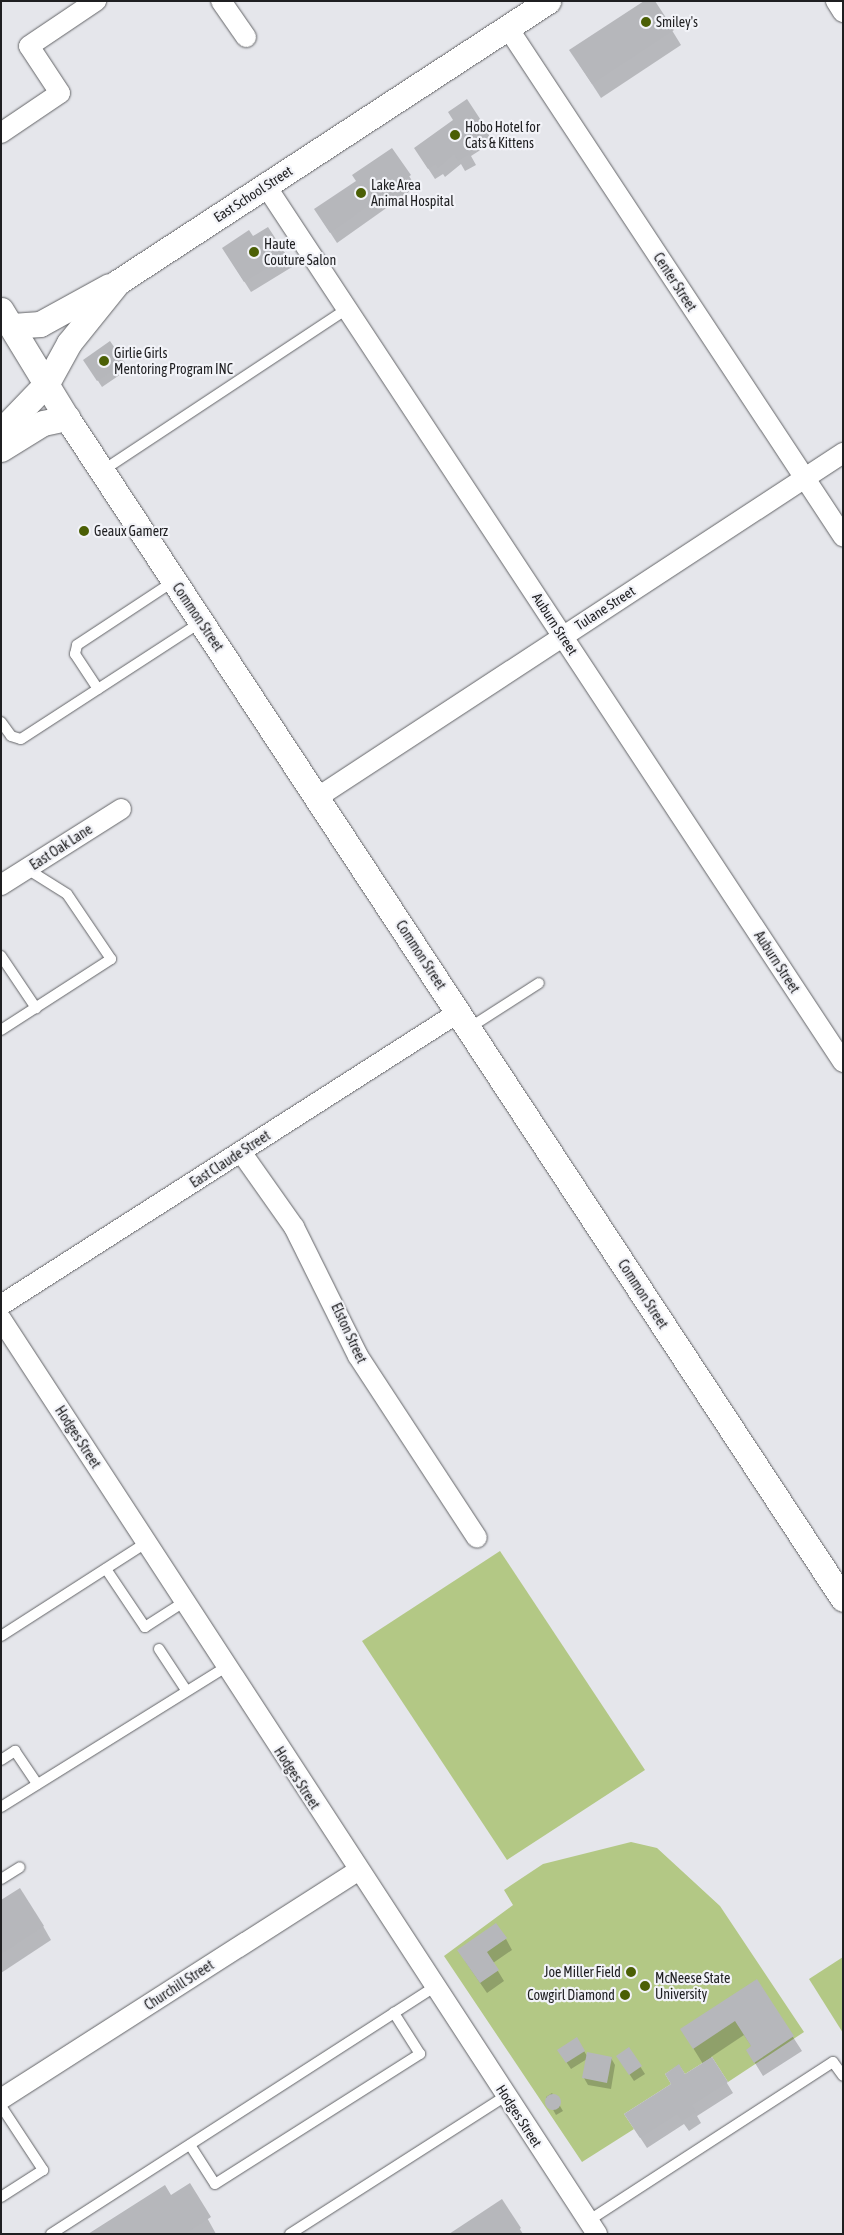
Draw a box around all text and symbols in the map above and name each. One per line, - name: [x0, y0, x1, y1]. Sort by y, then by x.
- place label: Smiley's: [656, 14, 698, 30]
- marker: Smiley's: [640, 16, 652, 28]
- place label: Hobo Hotel for Cats & Kittens: [465, 119, 540, 152]
- marker: Hobo Hotel for Cats & Kittens: [449, 129, 461, 141]
- street label: East School Street: [210, 162, 296, 226]
- place label: Lake Area Animal Hospital: [371, 177, 454, 210]
- marker: Lake Area Animal Hospital: [355, 187, 367, 199]
- place label: Haute Couture Salon: [264, 236, 336, 268]
- marker: Haute Couture Salon: [248, 246, 260, 258]
- street label: Center Street: [650, 250, 700, 314]
- place label: Girlie Girls Mentoring Program INC: [114, 345, 233, 378]
- marker: Girlie Girls Mentoring Program INC: [98, 355, 110, 367]
- place label: Geaux Gamerz: [94, 523, 168, 539]
- marker: Geaux Gamerz: [78, 525, 90, 537]
- street label: Common Street: [169, 580, 227, 654]
- street label: Tulane Street: [572, 582, 638, 634]
- street label: Auburn Street: [529, 590, 581, 658]
- street label: East Oak Lane: [27, 821, 95, 873]
- street label: Common Street: [392, 917, 450, 993]
- street label: Auburn Street: [751, 928, 803, 996]
- street label: East Claude Street: [187, 1127, 273, 1191]
- street label: Common Street: [614, 1256, 672, 1332]
- street label: Elston Street: [328, 1300, 370, 1366]
- street label: Hodges Street: [52, 1403, 104, 1471]
- street label: Hodges Street: [271, 1744, 323, 1812]
- street label: Churchill Street: [141, 1956, 217, 2014]
- place label: Joe Miller Field: [544, 1964, 621, 1980]
- marker: Joe Miller Field: [625, 1966, 637, 1978]
- place label: McNeese State University: [655, 1970, 730, 2002]
- marker: McNeese State University: [639, 1980, 651, 1992]
- place label: Cowgirl Diamond: [527, 1987, 615, 2003]
- marker: Cowgirl Diamond: [619, 1989, 631, 2001]
- street label: Hodges Street: [493, 2082, 545, 2150]

